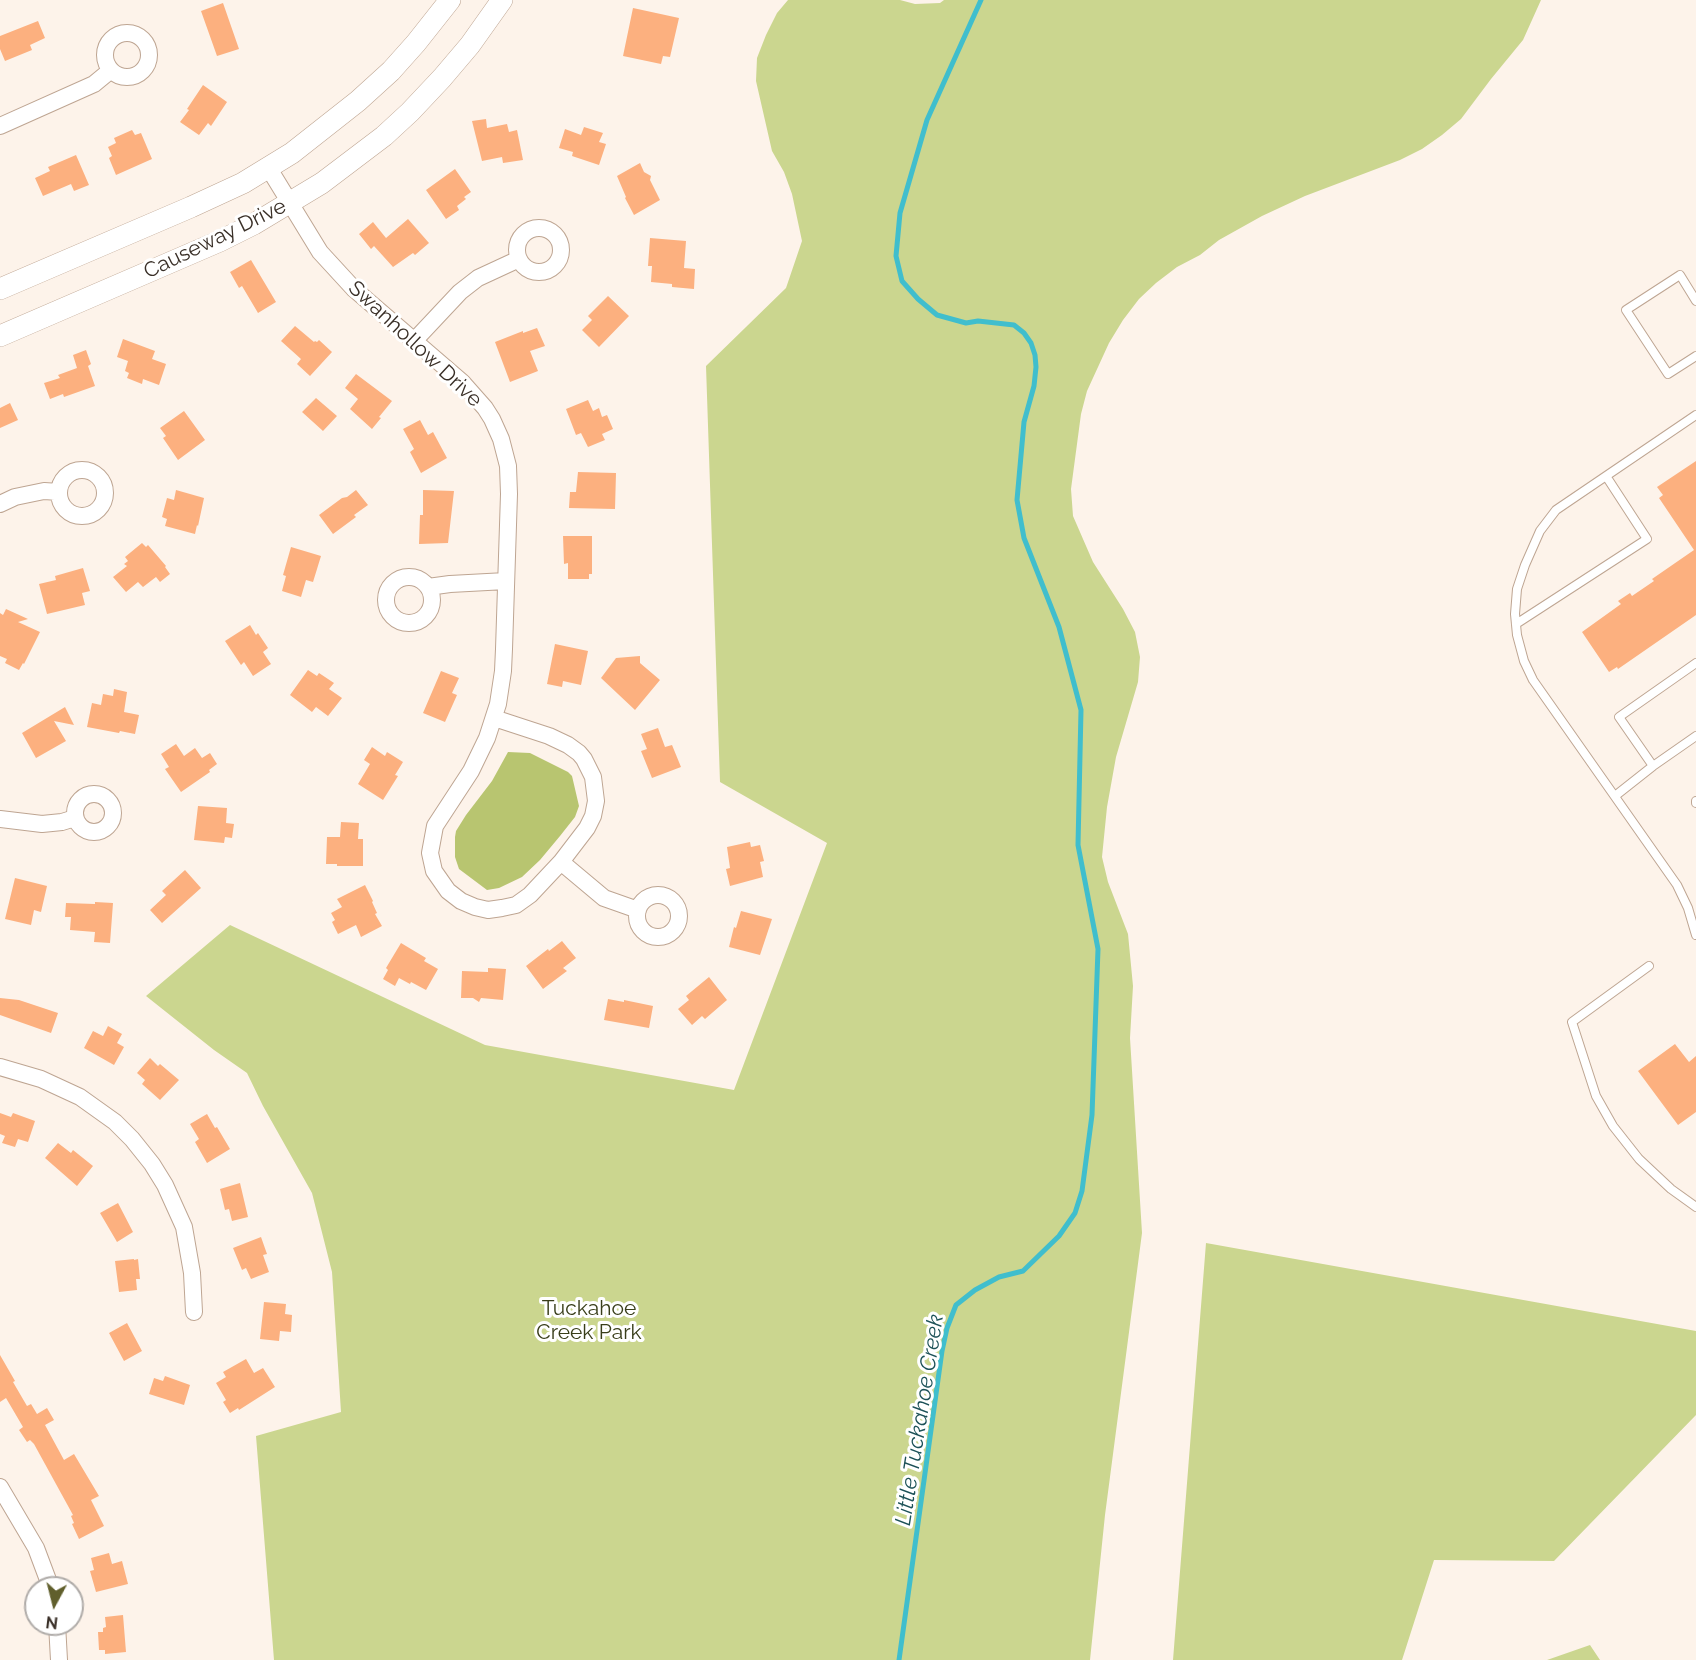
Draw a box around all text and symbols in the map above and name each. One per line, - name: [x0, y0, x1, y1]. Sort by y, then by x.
- street label: Causeway Drive: [140, 194, 290, 284]
- street label: Swanhollow Drive: [343, 276, 487, 412]
- park label: Tuckahoe Creek Park: [536, 1296, 642, 1346]
- water label: Little Tuckahoe Creek: [890, 1313, 950, 1527]
- north arrow: [24, 1576, 84, 1636]
- text: N: [45, 1612, 59, 1633]

